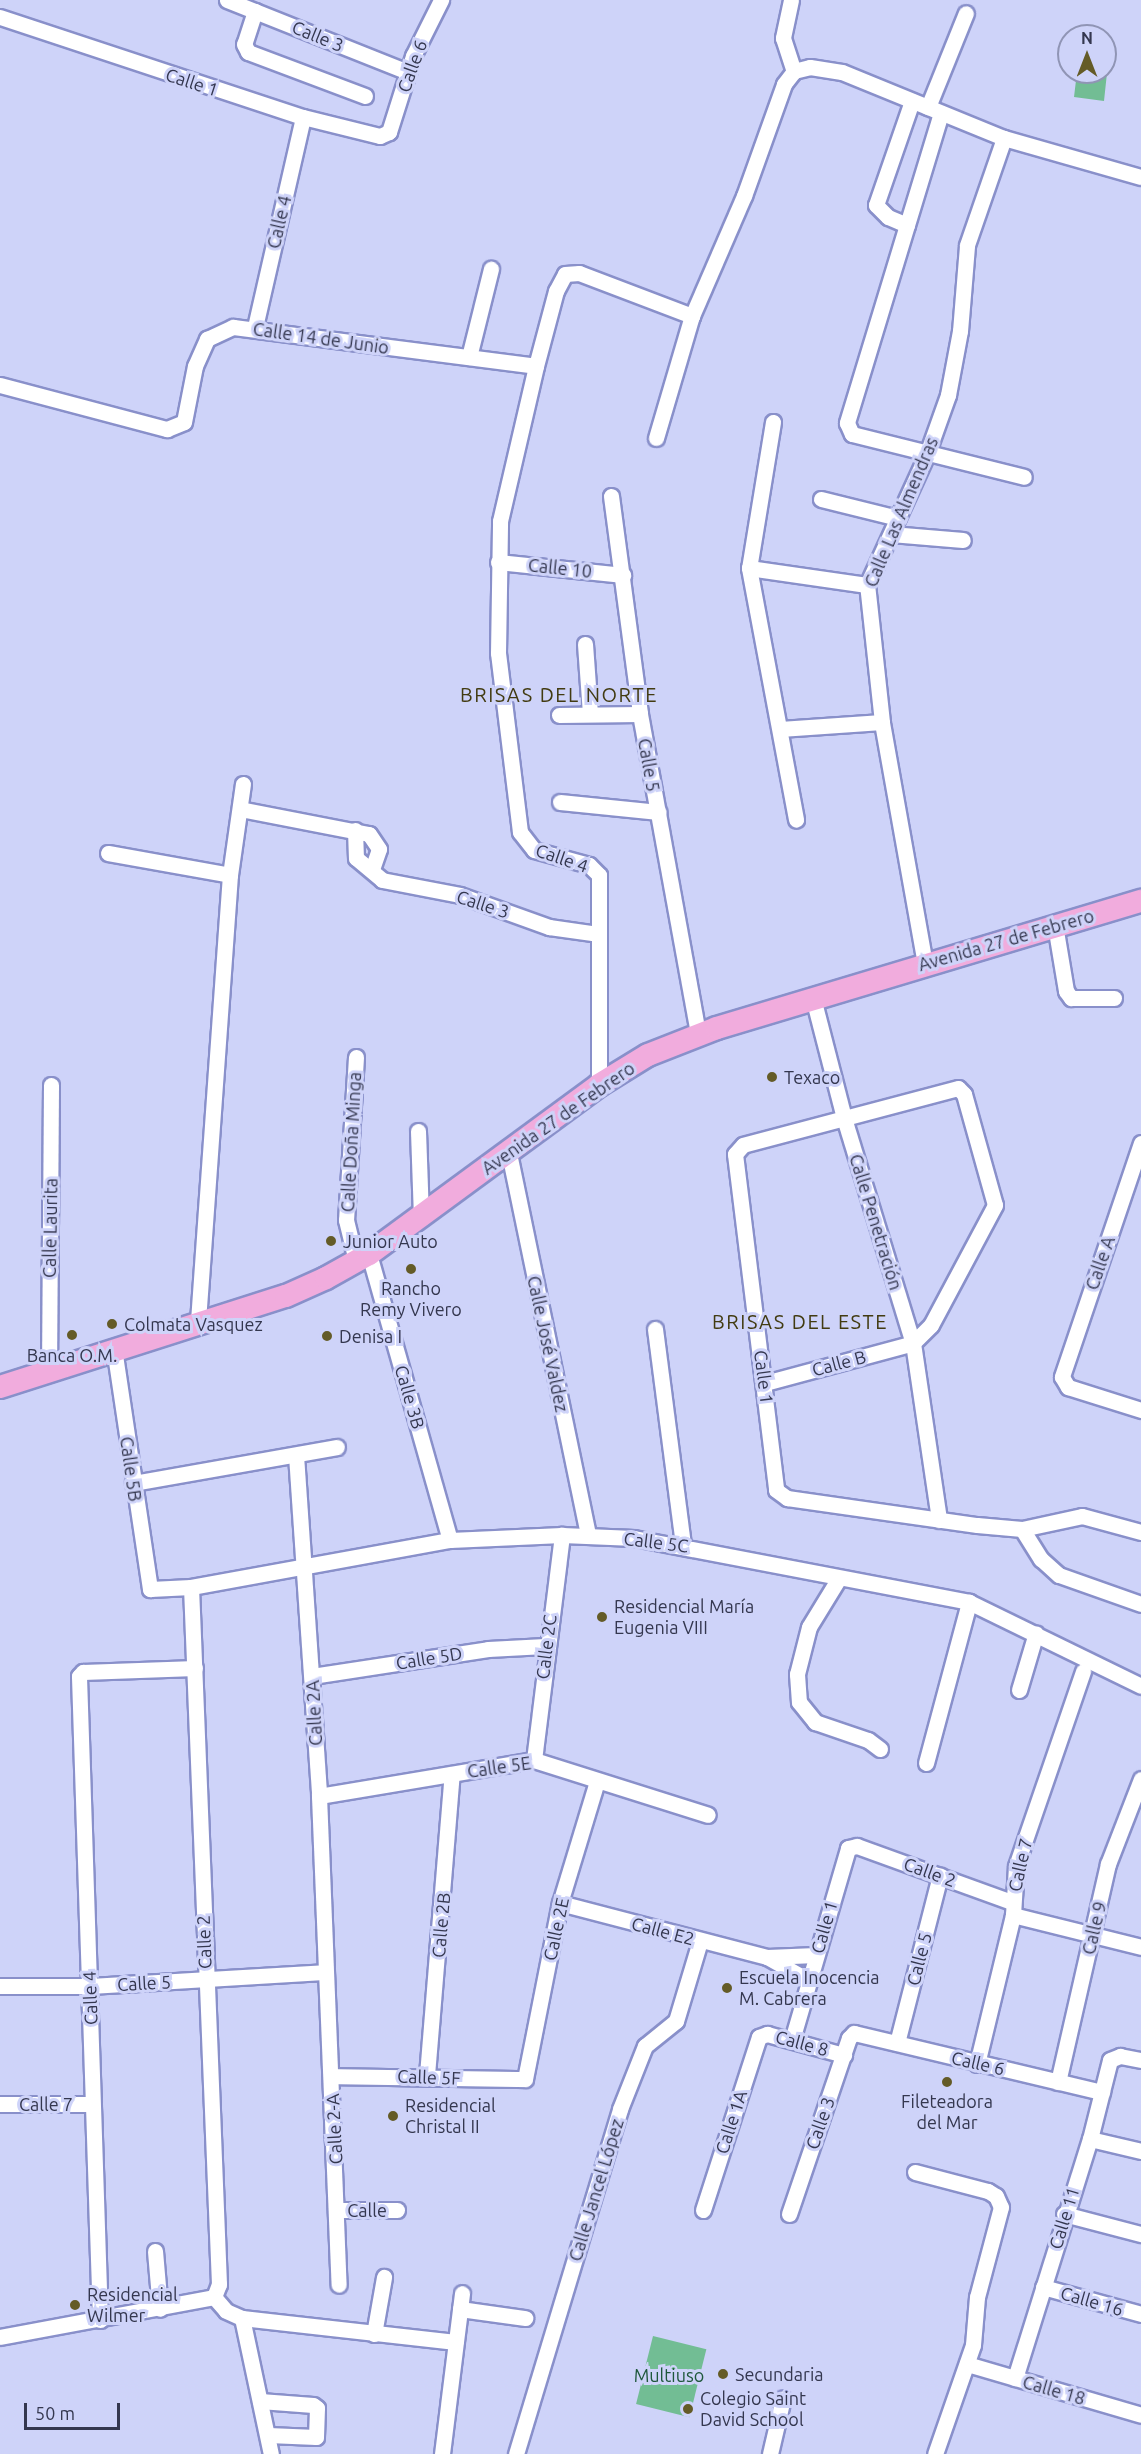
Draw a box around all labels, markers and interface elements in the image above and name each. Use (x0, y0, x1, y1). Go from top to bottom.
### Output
street label: Calle 3 (289, 16, 347, 56)
north arrow (1057, 24, 1117, 84)
text: N (1081, 29, 1093, 47)
street label: Calle 6 (393, 37, 431, 95)
street label: Calle 1 (163, 63, 221, 101)
street label: Calle 4 (262, 193, 296, 251)
street label: Calle 14 de Junio (252, 318, 390, 358)
street label: Calle Las Almendras (860, 434, 942, 590)
street label: Calle 10 (527, 554, 593, 582)
district label: BRISAS DEL NORTE (460, 682, 658, 706)
street label: Calle 5 (634, 737, 664, 793)
street label: Calle 4 (533, 839, 591, 877)
street label: Calle 3 (454, 885, 512, 923)
street label: Avenida 27 de Febrero (916, 905, 1096, 975)
street label: Avenida 27 de Febrero (477, 1057, 639, 1179)
place label: Texaco (784, 1066, 840, 1088)
marker: Texaco (765, 1070, 779, 1084)
street label: Calle Doña Minga (337, 1071, 365, 1213)
street label: Calle Penetración (845, 1151, 907, 1293)
street label: Calle Laurita (38, 1178, 62, 1278)
place label: Junior Auto (343, 1230, 438, 1252)
street label: Calle A (1081, 1233, 1119, 1293)
marker: Junior Auto (324, 1234, 338, 1248)
marker: Rancho Remy Vivero (404, 1262, 418, 1276)
street label: Calle José Valdez (523, 1274, 573, 1414)
place label: Rancho Remy Vivero (360, 1278, 462, 1320)
district label: BRISAS DEL ESTE (712, 1309, 888, 1333)
place label: Colmata Vasquez (124, 1313, 263, 1335)
marker: Colmata Vasquez (105, 1317, 119, 1331)
place label: Denisa I (339, 1325, 402, 1347)
marker: Banca O.M. (65, 1328, 79, 1342)
marker: Denisa I (320, 1329, 334, 1343)
place label: Banca O.M. (27, 1344, 117, 1366)
street label: Calle B (810, 1345, 868, 1381)
street label: Calle 1 (750, 1349, 778, 1405)
street label: Calle 3B (391, 1363, 429, 1431)
street label: Calle 5B (116, 1435, 146, 1503)
street label: Calle 5C (622, 1527, 690, 1557)
place label: Residencial María Eugenia VIII (614, 1596, 754, 1638)
marker: Residencial María Eugenia VIII (595, 1610, 609, 1624)
street label: Calle 2C (531, 1613, 561, 1681)
street label: Calle 5D (394, 1642, 464, 1674)
street label: Calle 2A (301, 1680, 327, 1746)
street label: Calle 5E (466, 1752, 532, 1782)
street label: Calle 7 (1003, 1836, 1037, 1894)
street label: Calle 2 (901, 1853, 959, 1891)
street label: Calle 2B (427, 1891, 455, 1959)
street label: Calle 2E (539, 1895, 573, 1963)
street label: Calle 1 (806, 1898, 842, 1956)
street label: Calle 9 (1077, 1899, 1111, 1957)
street label: Calle E2 (629, 1912, 697, 1950)
street label: Calle 2 (192, 1915, 216, 1969)
street label: Calle 5 (902, 1930, 936, 1988)
place label: Escuela Inocencia M. Cabrera (739, 1967, 880, 2010)
street label: Calle 4 (78, 1971, 102, 2025)
street label: Calle 5 (116, 1971, 172, 1995)
marker: Escuela Inocencia M. Cabrera (720, 1981, 734, 1995)
street label: Calle 8 (773, 2026, 831, 2060)
street label: Calle 6 (949, 2046, 1007, 2080)
street label: Calle 5F (397, 2065, 461, 2089)
marker: Fileteadora del Mar (940, 2075, 954, 2089)
street label: Calle 1A (711, 2087, 751, 2157)
place label: Fileteadora del Mar (901, 2091, 993, 2134)
street label: Calle 7 (19, 2093, 73, 2115)
street label: Calle 2-A (321, 2093, 347, 2165)
street label: Calle 3 (801, 2094, 839, 2152)
place label: Residencial Christal II (405, 2095, 496, 2138)
marker: Residencial Christal II (386, 2109, 400, 2123)
street label: Calle Jancel López (564, 2116, 628, 2264)
street label: Calle 11 (1044, 2184, 1084, 2252)
street label: Calle (347, 2199, 387, 2221)
street label: Calle 16 (1058, 2282, 1126, 2320)
place label: Residencial Wilmer (87, 2284, 178, 2326)
marker: Residencial Wilmer (68, 2298, 82, 2312)
place label: Secundaria (735, 2363, 824, 2385)
park label: Multiuso (634, 2364, 704, 2386)
marker: Secundaria (716, 2367, 730, 2381)
street label: Calle 18 (1020, 2371, 1088, 2409)
place label: Colegio Saint David School (700, 2388, 806, 2430)
scale bar (27, 2391, 123, 2429)
marker: Colegio Saint David School (681, 2402, 695, 2416)
text: 50 m (35, 2403, 75, 2423)

